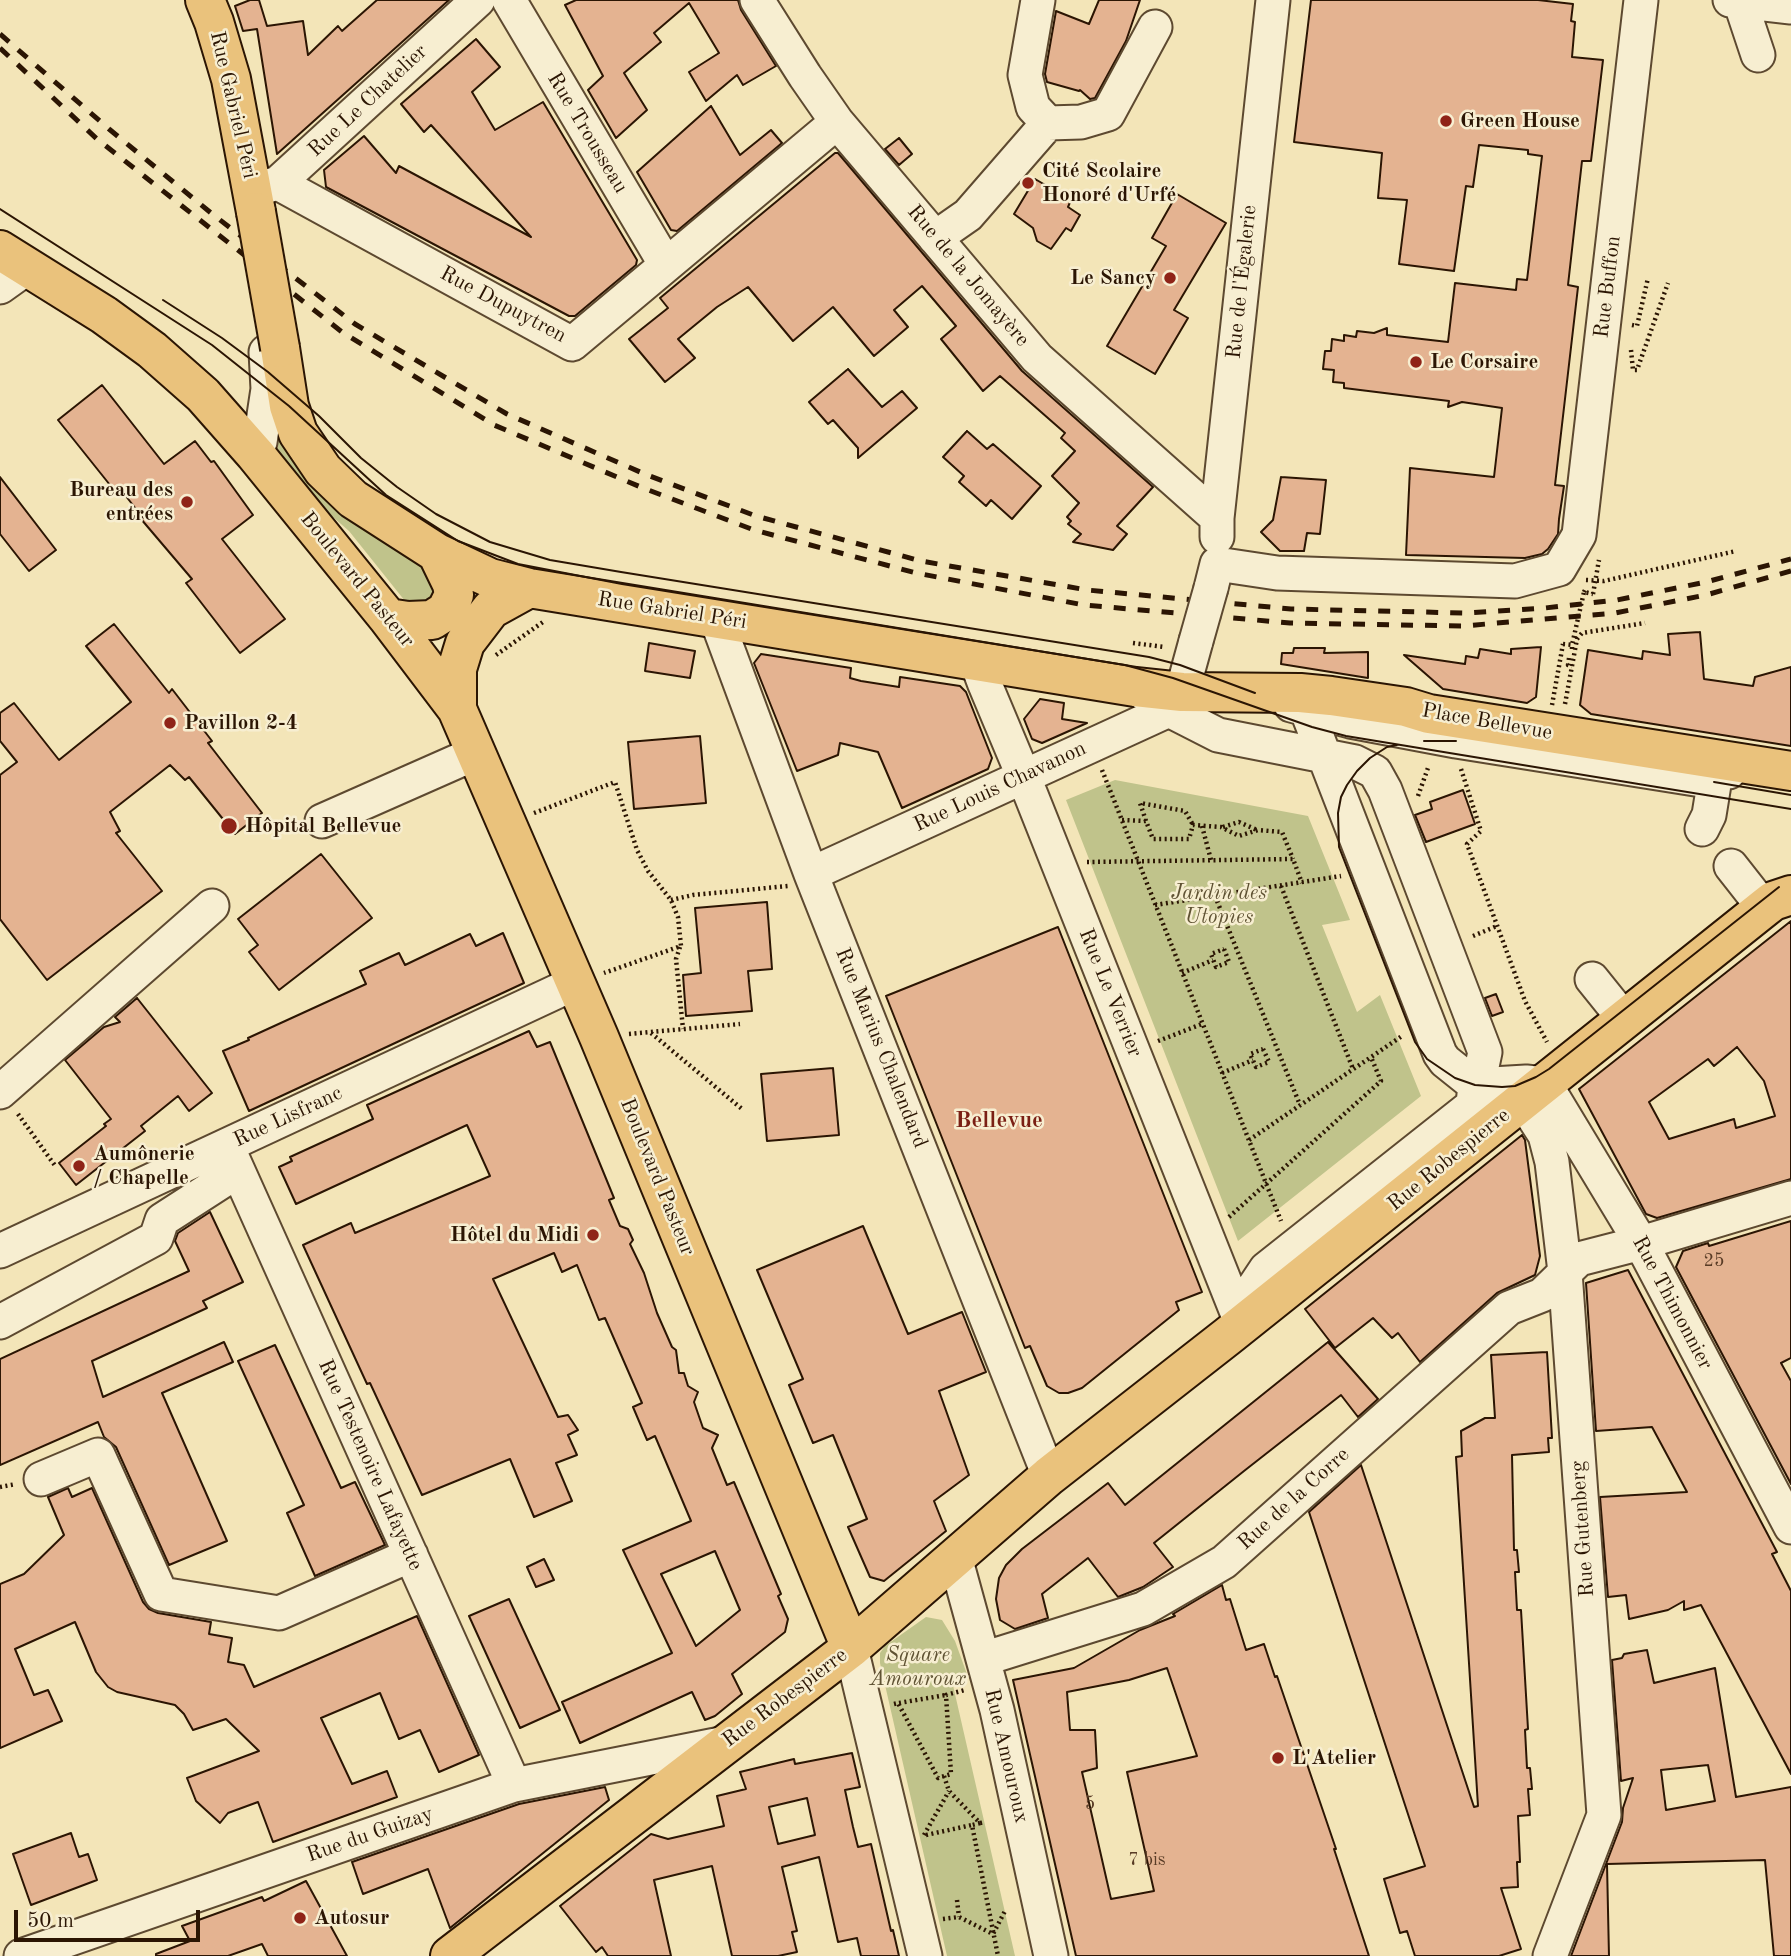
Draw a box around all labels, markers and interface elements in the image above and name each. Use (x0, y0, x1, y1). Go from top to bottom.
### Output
street label: Rue Gabriel Péri (204, 29, 262, 181)
street label: Rue Le Chatelier (303, 39, 433, 163)
street label: Rue Trousseau (541, 68, 633, 198)
place label: Green House (1460, 108, 1580, 134)
marker: Green House (1438, 113, 1454, 129)
place label: Cité Scolaire Honoré d'Urfé (1042, 158, 1176, 208)
marker: Cité Scolaire Honoré d'Urfé (1020, 175, 1036, 191)
street label: Rue de la Jomayère (901, 200, 1035, 352)
street label: Rue de l'Égalerie (1221, 204, 1263, 360)
street label: Rue Buffon (1589, 234, 1627, 340)
street label: Rue Dupuytren (435, 261, 571, 349)
place label: Le Sancy (1070, 265, 1156, 291)
marker: Le Sancy (1162, 270, 1178, 286)
place label: Le Corsaire (1430, 349, 1538, 375)
marker: Le Corsaire (1408, 354, 1424, 370)
place label: Bureau des entrées (69, 477, 173, 527)
marker: Bureau des entrées (179, 494, 195, 510)
street label: Boulevard Pasteur (295, 507, 419, 653)
street label: Rue Gabriel Péri (596, 587, 748, 635)
street label: Place Bellevue (1420, 698, 1554, 746)
place label: Pavillon 2-4 (184, 710, 298, 736)
marker: Pavillon 2-4 (162, 715, 178, 731)
street label: Rue Louis Chavanon (910, 736, 1090, 838)
place label: Hôpital Bellevue (245, 813, 401, 839)
marker: Hôpital Bellevue (219, 816, 239, 836)
park label: Jardin des Utopies (1171, 880, 1267, 930)
street label: Rue Le Verrier (1073, 925, 1147, 1061)
street label: Rue Marius Chalendard (829, 944, 933, 1152)
street label: Rue Lisfranc (230, 1081, 346, 1153)
street label: Boulevard Pasteur (614, 1095, 700, 1259)
street label: Rue Robespierre (1383, 1103, 1515, 1217)
district label: Bellevue (955, 1107, 1043, 1135)
place label: Aumônerie / Chapelle (93, 1141, 195, 1191)
marker: Aumônerie / Chapelle (71, 1158, 87, 1174)
place label: Hôtel du Midi (450, 1222, 579, 1248)
marker: Hôtel du Midi (585, 1227, 601, 1243)
street label: Rue Thimonnier (1626, 1232, 1718, 1374)
house number: 25 (1704, 1250, 1724, 1272)
street label: Rue Testenoire Lafayette (312, 1356, 428, 1574)
street label: Rue de la Corre (1233, 1442, 1355, 1556)
street label: Rue Gutenberg (1566, 1460, 1600, 1598)
park label: Square Amouroux (870, 1642, 966, 1692)
street label: Rue Robespierre (718, 1643, 852, 1753)
street label: Rue Amouroux (978, 1686, 1034, 1826)
place label: L'Atelier (1292, 1745, 1376, 1771)
marker: L'Atelier (1270, 1750, 1286, 1766)
house number: 5 (1085, 1793, 1095, 1815)
street label: Rue du Guizay (303, 1802, 437, 1868)
house number: 7 bis (1128, 1849, 1166, 1871)
scale bar (18, 1896, 203, 1940)
place label: Autosur (314, 1905, 389, 1931)
marker: Autosur (292, 1910, 308, 1926)
text: 50 m (27, 1911, 74, 1932)

